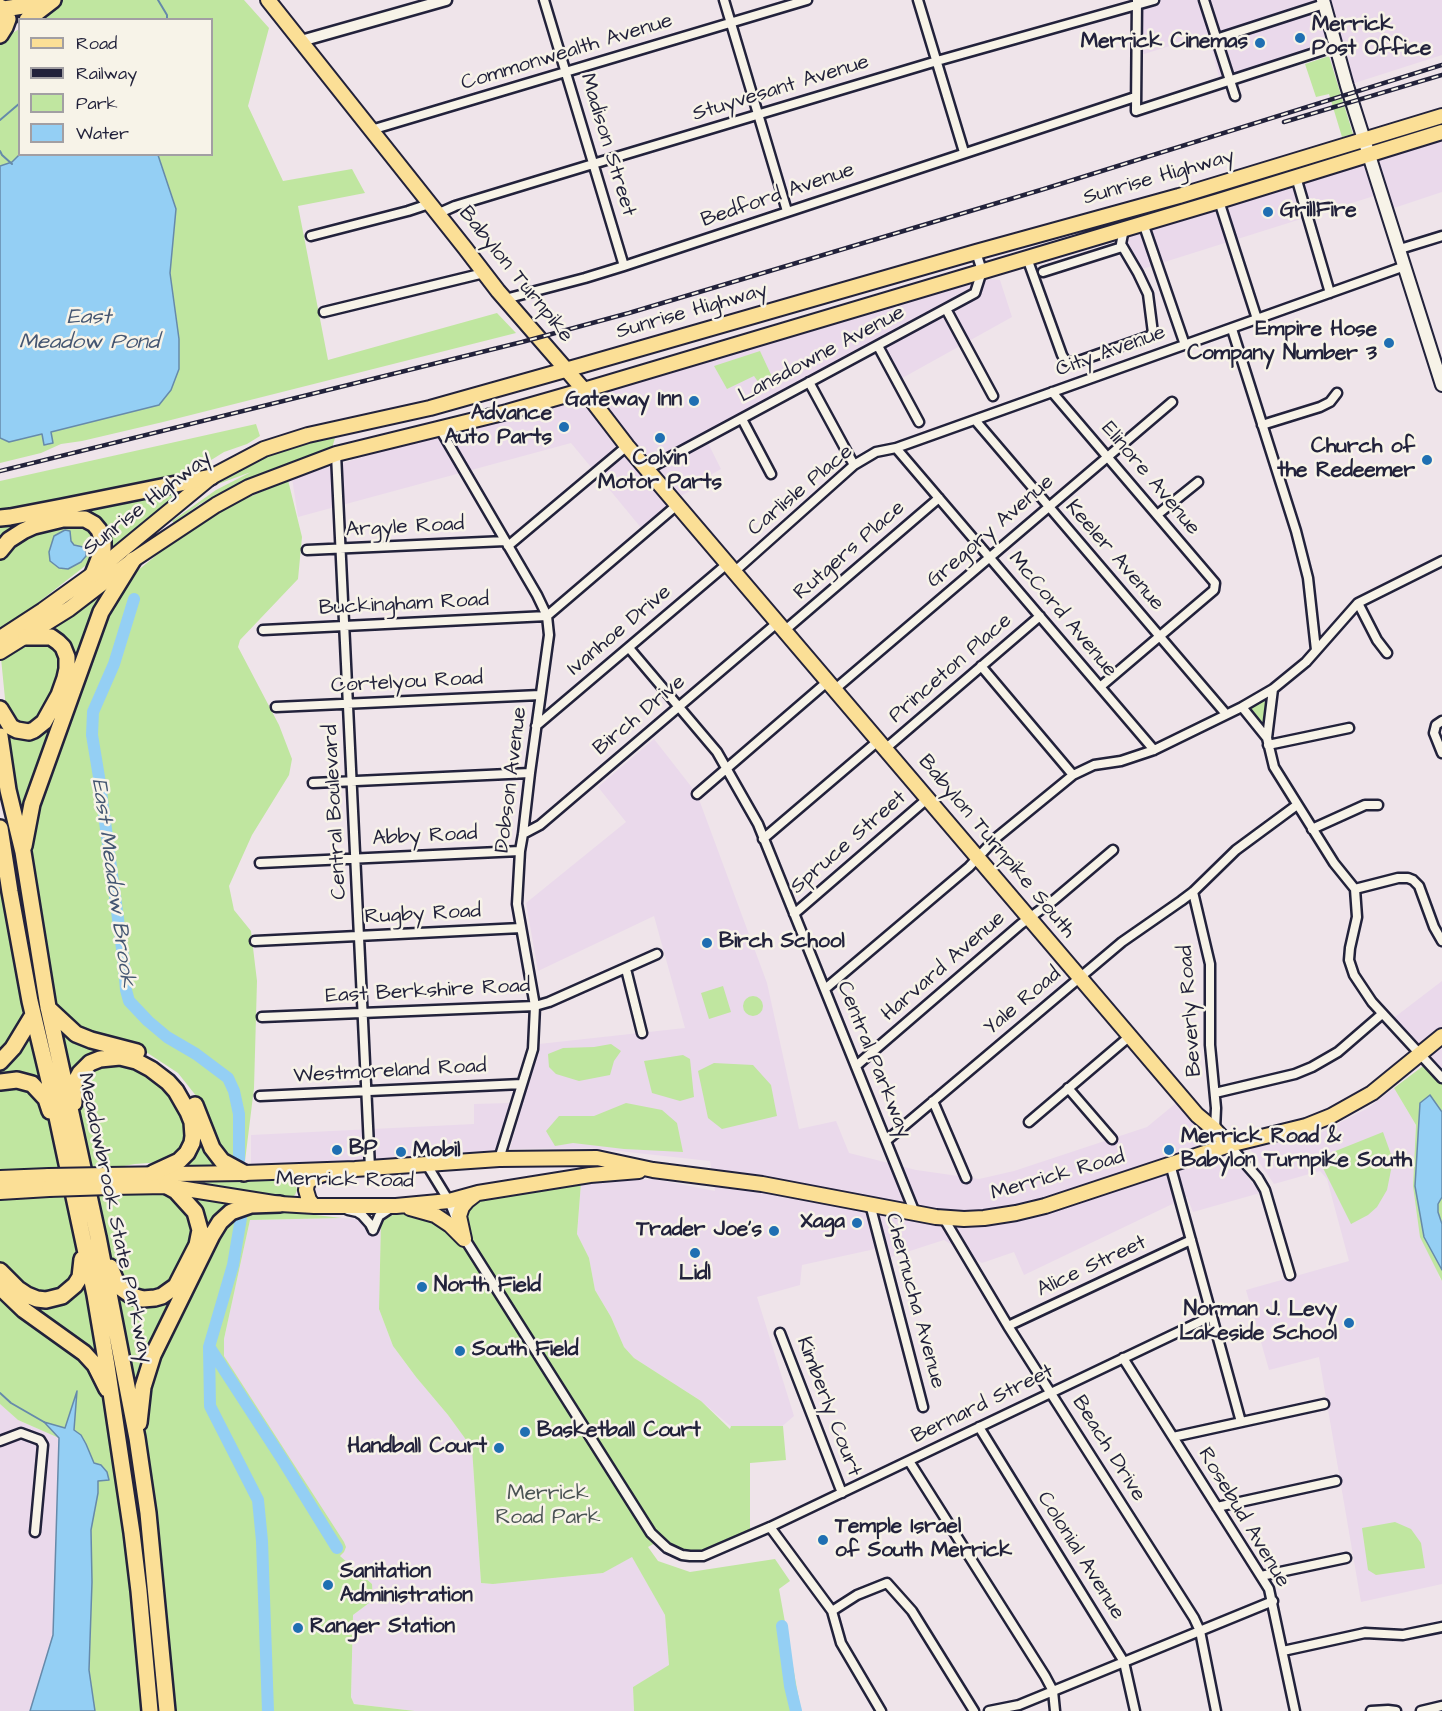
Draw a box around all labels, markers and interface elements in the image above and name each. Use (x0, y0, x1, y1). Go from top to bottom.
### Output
street label: Commonwealth Avenue (458, 9, 676, 97)
place label: Merrick Post Office (1312, 13, 1431, 63)
legend (18, 18, 213, 156)
place label: Merrick Cinemas (1081, 30, 1248, 56)
text: Road (76, 31, 117, 56)
marker: Merrick Post Office (1293, 31, 1307, 45)
marker: Merrick Cinemas (1253, 36, 1267, 50)
street label: Stuyvesant Avenue (690, 50, 872, 128)
text: Railway (76, 61, 137, 86)
street label: Madison Street (573, 71, 641, 219)
text: Park (76, 91, 118, 116)
text: Water (76, 121, 129, 146)
street label: Sunrise Highway (1081, 144, 1237, 212)
street label: Bedford Avenue (698, 158, 858, 234)
place label: GrillFire (1280, 199, 1357, 225)
street label: Babylon Turnpike (452, 202, 578, 348)
marker: GrillFire (1261, 205, 1275, 219)
street label: Sunrise Highway (614, 278, 770, 346)
street label: Lansdowne Avenue (735, 301, 909, 409)
water label: East Meadow Pond (19, 305, 159, 356)
place label: Empire Hose Company Number 3 (1187, 318, 1377, 368)
street label: City Avenue (1053, 321, 1169, 383)
marker: Empire Hose Company Number 3 (1382, 336, 1396, 350)
place label: Gateway Inn (565, 388, 682, 414)
marker: Gateway Inn (687, 394, 701, 408)
place label: Advance Auto Parts (444, 402, 552, 452)
street label: Elinore Avenue (1095, 417, 1205, 541)
marker: Advance Auto Parts (557, 420, 571, 434)
marker: Colvin Motor Parts (653, 431, 667, 445)
place label: Church of the Redeemer (1277, 435, 1415, 485)
street label: Carlisle Place (743, 440, 859, 542)
street label: Sunrise Highway (79, 446, 217, 562)
place label: Colvin Motor Parts (598, 447, 722, 497)
marker: Church of the Redeemer (1420, 453, 1434, 467)
street label: Gregory Avenue (922, 470, 1060, 594)
street label: Rutgers Place (789, 496, 911, 606)
street label: Keeler Avenue (1059, 496, 1169, 616)
street label: Argyle Road (345, 512, 465, 544)
street label: McCord Avenue (1002, 547, 1122, 683)
street label: Ivanhoe Drive (563, 580, 677, 682)
street label: Buckingham Road (318, 588, 490, 622)
street label: Princeton Place (884, 609, 1018, 729)
street label: Cortelyou Road (330, 666, 484, 700)
street label: Birch Drive (589, 670, 691, 762)
street label: Dobson Avenue (491, 706, 533, 854)
street label: Central Boulevard (319, 724, 353, 900)
street label: Babylon Turnpike South (912, 750, 1080, 944)
water label: East Meadow Brook (84, 777, 140, 989)
street label: Spruce Street (786, 786, 912, 900)
street label: Abby Road (372, 822, 478, 852)
street label: Rugby Road (364, 899, 482, 931)
street label: Harvard Avenue (877, 906, 1011, 1028)
place label: Birch School (719, 930, 845, 956)
marker: Birch School (700, 936, 714, 950)
street label: Beverly Road (1174, 944, 1208, 1078)
street label: Yale Road (979, 962, 1067, 1042)
street label: East Berkshire Road (325, 974, 531, 1010)
street label: Central Parkway (830, 978, 916, 1142)
street label: Westmoreland Road (293, 1054, 487, 1090)
street label: Meadowbrook State Parkway (71, 1071, 157, 1365)
place label: Merrick Road & Babylon Turnpike South (1181, 1125, 1412, 1175)
place label: BP (349, 1137, 377, 1163)
place label: Mobil (413, 1139, 460, 1165)
marker: BP (330, 1143, 344, 1157)
marker: Merrick Road & Babylon Turnpike South (1162, 1143, 1176, 1157)
marker: Mobil (394, 1145, 408, 1159)
street label: Merrick Road (988, 1145, 1128, 1207)
street label: Merrick Road (276, 1167, 414, 1195)
place label: Xaga (800, 1210, 845, 1236)
street label: Chernucha Avenue (878, 1211, 950, 1391)
marker: Xaga (850, 1216, 864, 1230)
place label: Trader Joe's (636, 1218, 762, 1244)
marker: Trader Joe's (767, 1224, 781, 1238)
street label: Alice Street (1033, 1231, 1151, 1303)
marker: Lidl (688, 1246, 702, 1260)
place label: Lidl (679, 1262, 711, 1288)
place label: North Field (434, 1274, 541, 1300)
marker: North Field (415, 1280, 429, 1294)
place label: Norman J. Levy Lakeside School (1179, 1298, 1337, 1348)
marker: Norman J. Levy Lakeside School (1342, 1316, 1356, 1330)
street label: Kimberly Court (790, 1334, 866, 1480)
place label: South Field (472, 1338, 578, 1364)
marker: South Field (453, 1344, 467, 1358)
street label: Bernard Street (908, 1360, 1058, 1450)
street label: Beach Drive (1066, 1392, 1150, 1506)
place label: Basketball Court (537, 1419, 701, 1445)
marker: Basketball Court (518, 1425, 532, 1439)
place label: Handball Court (347, 1435, 487, 1461)
marker: Handball Court (492, 1441, 506, 1455)
street label: Rosebud Avenue (1191, 1444, 1295, 1592)
park label: Merrick Road Park (495, 1482, 601, 1532)
street label: Colonial Avenue (1031, 1487, 1129, 1625)
place label: Temple Israel of South Merrick (835, 1515, 1012, 1565)
marker: Temple Israel of South Merrick (816, 1533, 830, 1547)
place label: Sanitation Administration (340, 1560, 473, 1610)
marker: Sanitation Administration (321, 1578, 335, 1592)
place label: Ranger Station (310, 1615, 455, 1641)
marker: Ranger Station (291, 1621, 305, 1635)

